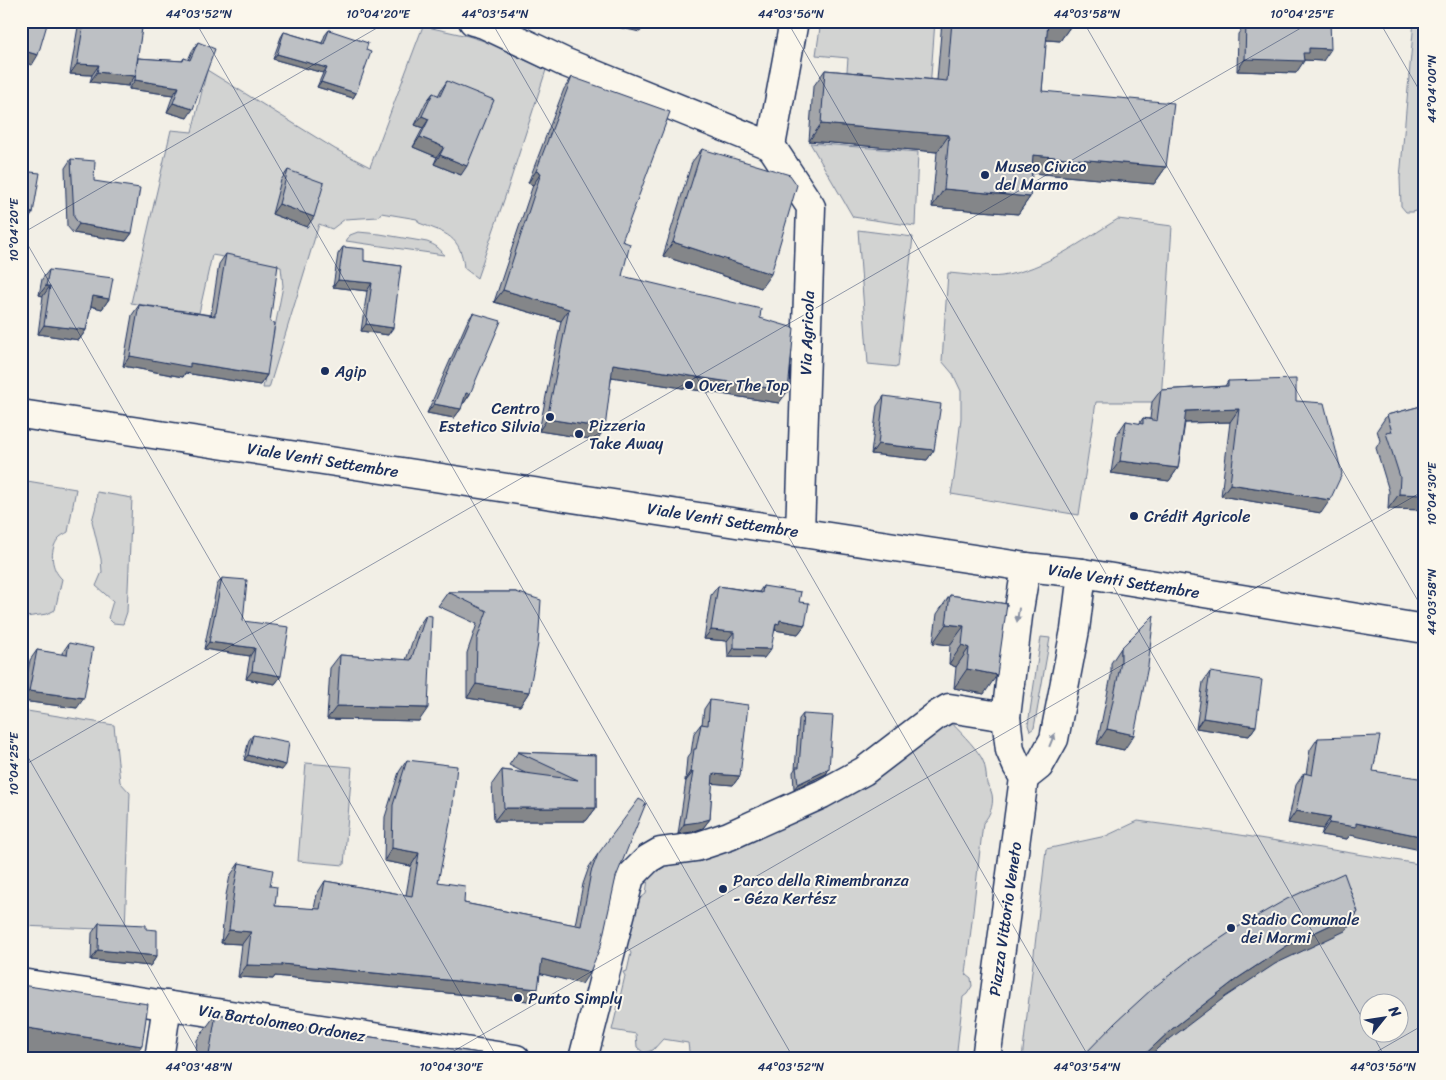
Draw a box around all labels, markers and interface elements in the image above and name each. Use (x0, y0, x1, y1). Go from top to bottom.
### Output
text: 44°03'52"N (166, 3, 233, 25)
text: 10°04'20"E (346, 3, 411, 25)
text: 44°03'54"N (462, 3, 529, 25)
text: 44°03'56"N (758, 3, 825, 25)
text: 44°03'58"N (1054, 3, 1121, 25)
text: 10°04'25"E (1270, 3, 1335, 25)
text: 44°04'00"N (1421, 54, 1443, 123)
place label: Museo Civico del Marmo (995, 152, 1087, 199)
marker: Museo Civico del Marmo (979, 169, 991, 181)
text: 10°04'20"E (3, 197, 25, 262)
street label: Via Agricola (791, 289, 823, 376)
place label: Agip (334, 357, 367, 386)
marker: Agip (319, 365, 331, 377)
place label: Over The Top (699, 371, 789, 400)
marker: Over The Top (683, 379, 695, 391)
place label: Centro Estetico Silvia (439, 394, 540, 441)
marker: Centro Estetico Silvia (544, 411, 556, 423)
place label: Pizzeria Take Away (589, 411, 664, 458)
marker: Pizzeria Take Away (573, 428, 585, 440)
street label: Viale Venti Settembre (245, 434, 401, 486)
text: 10°04'30"E (1421, 461, 1443, 526)
street label: Viale Venti Settembre (645, 494, 801, 546)
place label: Crédit Agricole (1144, 502, 1250, 531)
marker: Crédit Agricole (1128, 510, 1140, 522)
street label: Viale Venti Settembre (1046, 555, 1202, 607)
text: 44°03'58"N (1421, 568, 1443, 635)
one-way arrow (1014, 607, 1022, 623)
text: 10°04'25"E (3, 731, 25, 796)
one-way arrow (1049, 733, 1057, 747)
street label: Piazza Vittorio Veneto (980, 840, 1030, 998)
place label: Parco della Rimembranza - Géza Kertész (733, 866, 910, 913)
marker: Parco della Rimembranza - Géza Kertész (717, 883, 729, 895)
place label: Stadio Comunale dei Marmi (1241, 905, 1359, 952)
marker: Stadio Comunale dei Marmi (1225, 922, 1237, 934)
place label: Punto Simply (528, 984, 623, 1013)
marker: Punto Simply (512, 992, 524, 1004)
north arrow (1358, 992, 1408, 1042)
street label: Via Bartolomeo Ordonez (197, 996, 368, 1051)
text: N (1381, 1000, 1408, 1022)
text: 44°03'48"N (166, 1056, 233, 1078)
text: 10°04'30"E (419, 1056, 484, 1078)
text: 44°03'52"N (758, 1056, 825, 1078)
text: 44°03'54"N (1054, 1056, 1121, 1078)
text: 44°03'56"N (1350, 1056, 1417, 1078)

